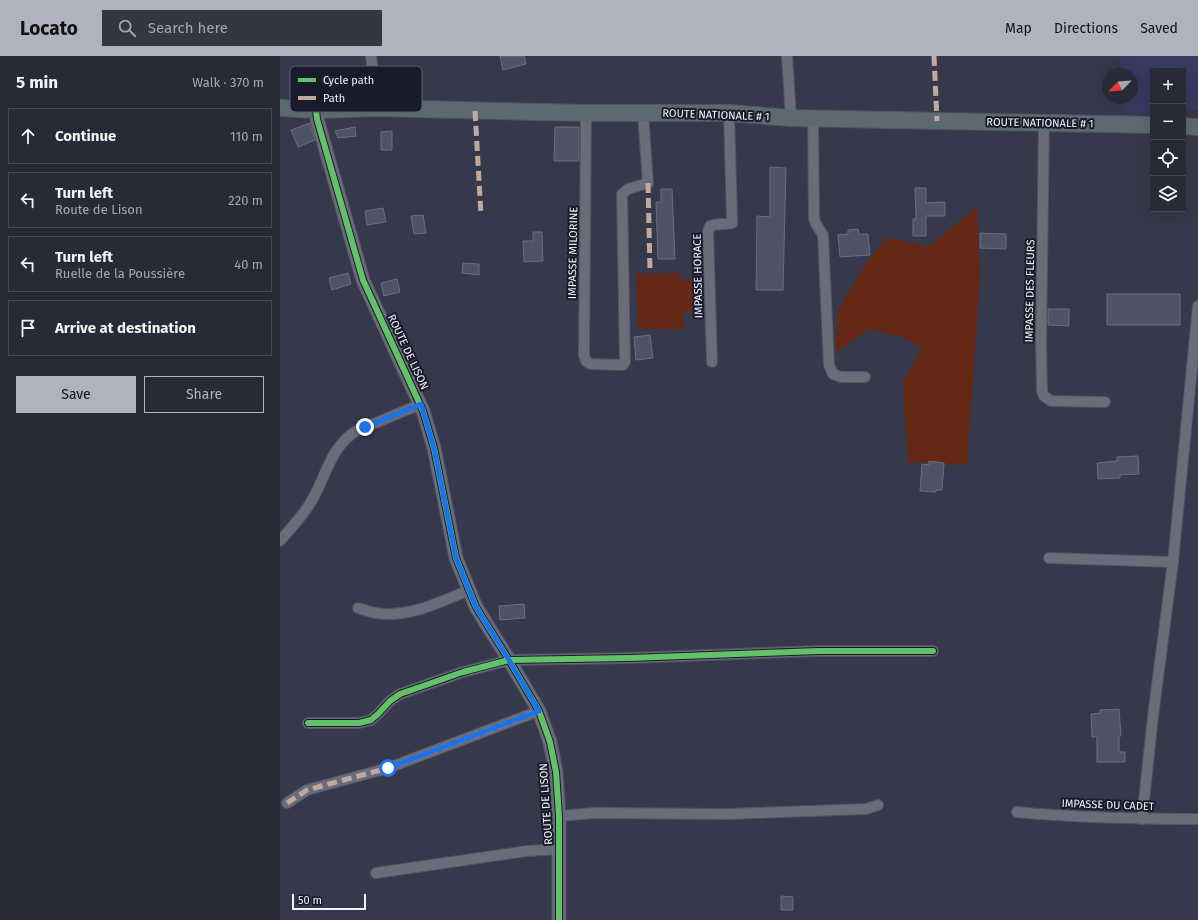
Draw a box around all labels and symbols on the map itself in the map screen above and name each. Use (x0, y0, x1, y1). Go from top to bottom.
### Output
legend (290, 66, 422, 112)
north arrow (1102, 68, 1138, 104)
text: Cycle path (323, 74, 374, 87)
text: Path (323, 92, 345, 105)
street label: ROUTE NATIONALE # 1 (662, 107, 770, 123)
street label: ROUTE NATIONALE # 1 (986, 116, 1094, 130)
street label: IMPASSE MILORINE (566, 207, 580, 299)
street label: IMPASSE HORACE (691, 234, 705, 318)
street label: IMPASSE DES FLEURS (1023, 239, 1037, 343)
street label: ROUTE DE LISON (385, 312, 431, 392)
route end (356, 418, 374, 436)
route start (379, 759, 397, 777)
street label: ROUTE DE LISON (537, 763, 555, 845)
street label: IMPASSE DU CADET (1061, 797, 1155, 813)
scale bar (292, 892, 366, 911)

